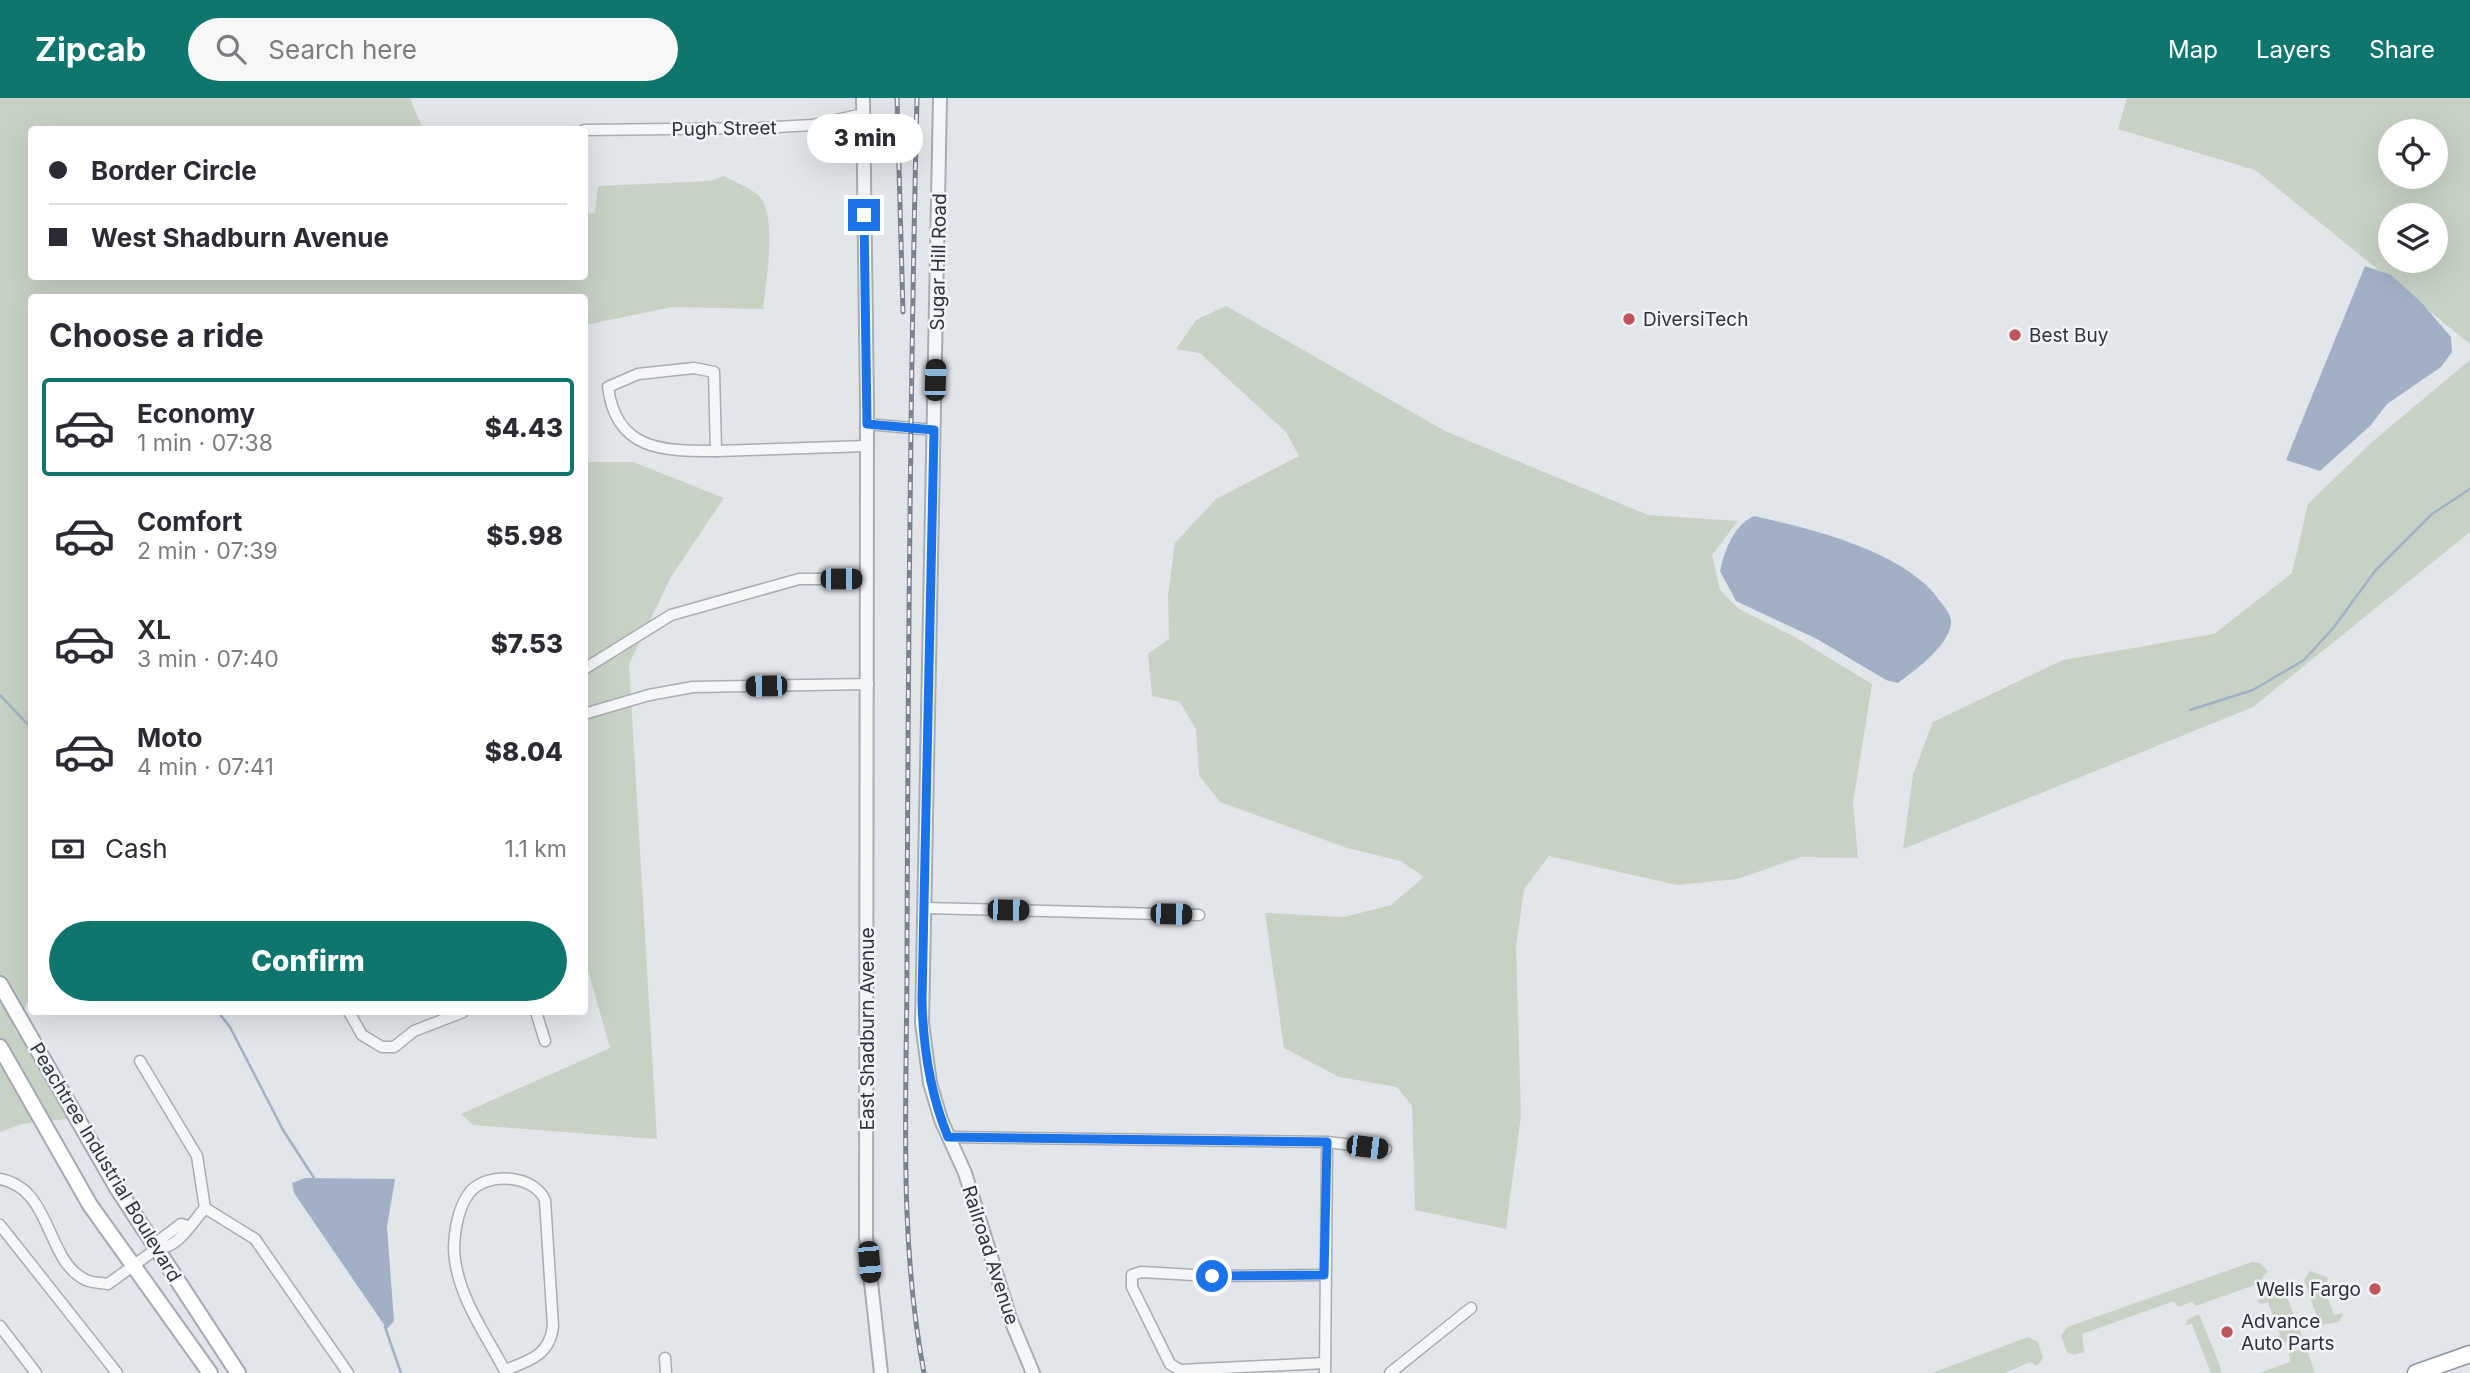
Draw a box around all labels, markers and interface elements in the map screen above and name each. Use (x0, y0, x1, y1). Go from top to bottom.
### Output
search box (188, 18, 678, 81)
text: Zipcab (35, 29, 146, 69)
icon: search (212, 30, 250, 68)
text: Search here (268, 34, 417, 65)
text: Map (2168, 35, 2218, 64)
text: Layers (2256, 35, 2331, 64)
text: Share (2369, 35, 2435, 64)
callout: 3 min (806, 114, 922, 162)
street label: Pugh Street (671, 116, 777, 141)
map controls (2378, 119, 2448, 273)
button: locate (2378, 119, 2448, 189)
text: 3 min (834, 124, 896, 152)
text: Border Circle (91, 155, 257, 186)
street label: Sugar Hill Road (926, 193, 951, 331)
route end (848, 199, 880, 231)
button: layers (2378, 203, 2448, 273)
text: West Shadburn Avenue (91, 222, 389, 253)
place label: DiversiTech (1643, 308, 1748, 331)
marker: DiversiTech (1621, 311, 1637, 327)
text: Choose a ride (49, 316, 264, 355)
place label: Best Buy (2029, 324, 2109, 347)
marker: Best Buy (2007, 327, 2023, 343)
car (924, 359, 947, 401)
icon: car (53, 396, 116, 459)
text: Economy (137, 398, 255, 429)
text: $4.43 (485, 412, 563, 443)
text: 1 min · 07:38 (137, 429, 273, 457)
icon: car (53, 504, 116, 567)
text: Comfort (137, 506, 242, 537)
text: $5.98 (486, 520, 563, 551)
text: 2 min · 07:39 (137, 537, 278, 565)
car (821, 569, 863, 590)
icon: car (53, 612, 116, 675)
text: XL (137, 614, 171, 645)
text: $7.53 (491, 628, 563, 659)
text: 3 min · 07:40 (137, 645, 279, 673)
car (745, 675, 788, 697)
icon: car (53, 720, 116, 783)
text: Moto (137, 722, 202, 753)
text: $8.04 (485, 736, 563, 767)
text: 4 min · 07:41 (137, 753, 274, 781)
icon: cash (49, 830, 87, 868)
text: Cash (105, 833, 168, 864)
text: 1.1 km (504, 835, 567, 863)
car (987, 899, 1030, 921)
car (1150, 903, 1193, 925)
button: Confirm (49, 921, 567, 1001)
street label: East Shadburn Avenue (856, 927, 879, 1131)
street label: Peachtree Industrial Boulevard (25, 1039, 186, 1286)
car (1345, 1134, 1390, 1160)
street label: Railroad Avenue (957, 1183, 1024, 1328)
car (857, 1240, 882, 1284)
route start (1196, 1260, 1228, 1292)
place label: Wells Fargo (2256, 1278, 2361, 1301)
marker: Wells Fargo (2367, 1281, 2383, 1297)
place label: Advance Auto Parts (2241, 1310, 2334, 1355)
marker: Advance Auto Parts (2219, 1324, 2235, 1340)

